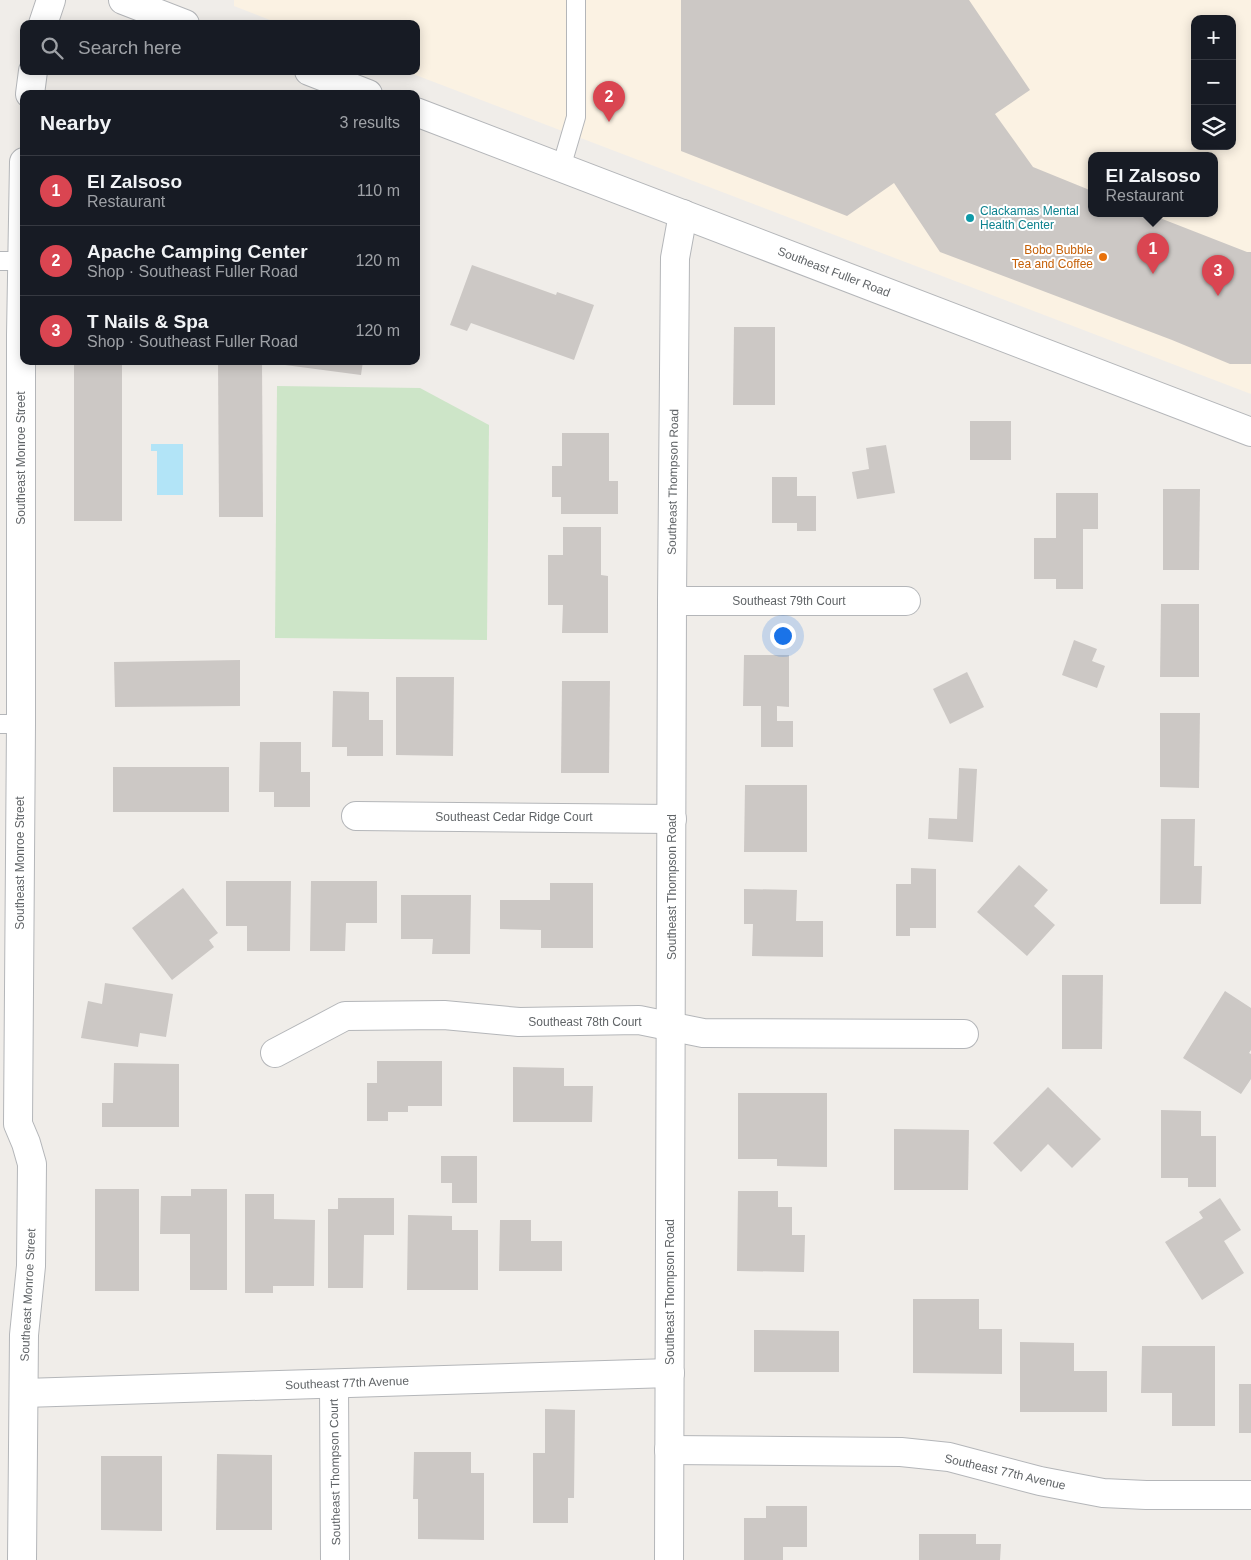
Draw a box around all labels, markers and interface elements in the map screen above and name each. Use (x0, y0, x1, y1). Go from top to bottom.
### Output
map controls (1191, 15, 1236, 150)
button: + (1191, 15, 1236, 60)
search box (20, 20, 420, 75)
icon: search (38, 34, 66, 62)
text: Search here (78, 37, 182, 58)
button: − (1191, 60, 1236, 105)
pin: 2 (593, 81, 625, 122)
button: layers (1191, 105, 1236, 150)
text: Nearby (40, 111, 111, 134)
text: 3 results (340, 114, 400, 131)
popup (1088, 152, 1218, 217)
text: El Zalsoso (1105, 165, 1201, 186)
text: El Zalsoso (87, 171, 182, 192)
text: 1 (52, 182, 60, 199)
text: 110 m (357, 182, 400, 199)
text: Restaurant (1105, 187, 1184, 204)
text: Restaurant (87, 193, 165, 210)
place label: Clackamas Mental Health Center (980, 204, 1079, 232)
marker: Clackamas Mental Health Center (964, 212, 976, 224)
pin: 1 (1137, 233, 1169, 274)
text: Apache Camping Center (87, 241, 308, 262)
place label: Bobo Bubble Tea and Coffee (1012, 243, 1093, 271)
street label: Southeast Fuller Road (776, 244, 892, 300)
marker: Bobo Bubble Tea and Coffee (1097, 251, 1109, 263)
text: 2 (52, 252, 60, 269)
text: 120 m (356, 252, 400, 269)
pin: 3 (1202, 255, 1234, 296)
text: Shop · Southeast Fuller Road (87, 263, 298, 280)
text: T Nails & Spa (87, 311, 208, 332)
text: 3 (52, 322, 60, 339)
text: 120 m (356, 322, 400, 339)
text: Shop · Southeast Fuller Road (87, 333, 298, 350)
street label: Southeast Monroe Street (14, 391, 28, 525)
street label: Southeast Thompson Road (665, 409, 681, 555)
street label: Southeast 79th Court (732, 594, 846, 608)
your location (770, 623, 796, 649)
street label: Southeast Monroe Street (13, 796, 27, 930)
street label: Southeast Cedar Ridge Court (435, 810, 593, 824)
street label: Southeast Thompson Road (665, 814, 679, 960)
street label: Southeast 78th Court (528, 1015, 642, 1029)
street label: Southeast Thompson Road (663, 1219, 677, 1365)
street label: Southeast Monroe Street (18, 1227, 39, 1362)
street label: Southeast 77th Avenue (285, 1374, 409, 1392)
street label: Southeast Thompson Court (327, 1398, 343, 1545)
street label: Southeast 77th Avenue (943, 1451, 1067, 1493)

